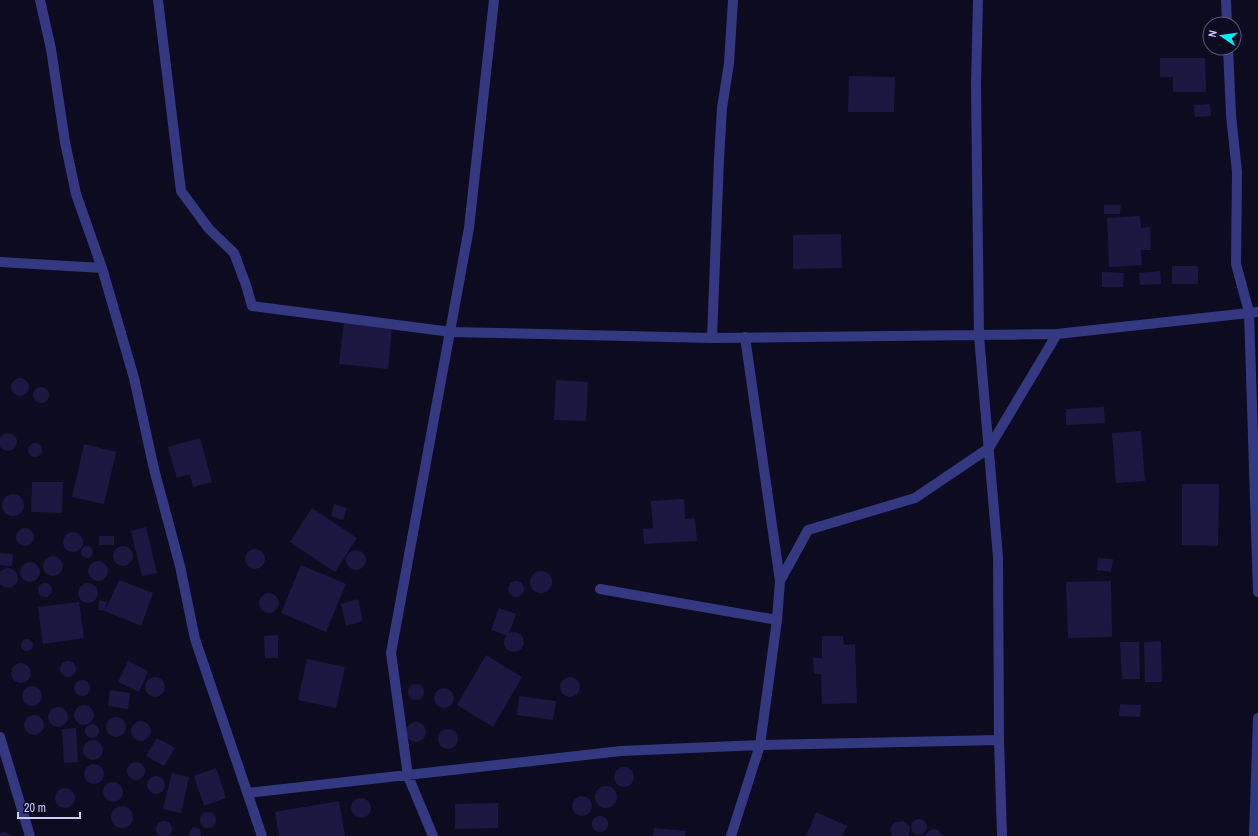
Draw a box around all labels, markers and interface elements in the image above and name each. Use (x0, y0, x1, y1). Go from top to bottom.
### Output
north arrow (1202, 16, 1242, 56)
text: N (1205, 29, 1220, 38)
scale bar (18, 794, 80, 820)
text: 20 m (24, 800, 46, 816)

